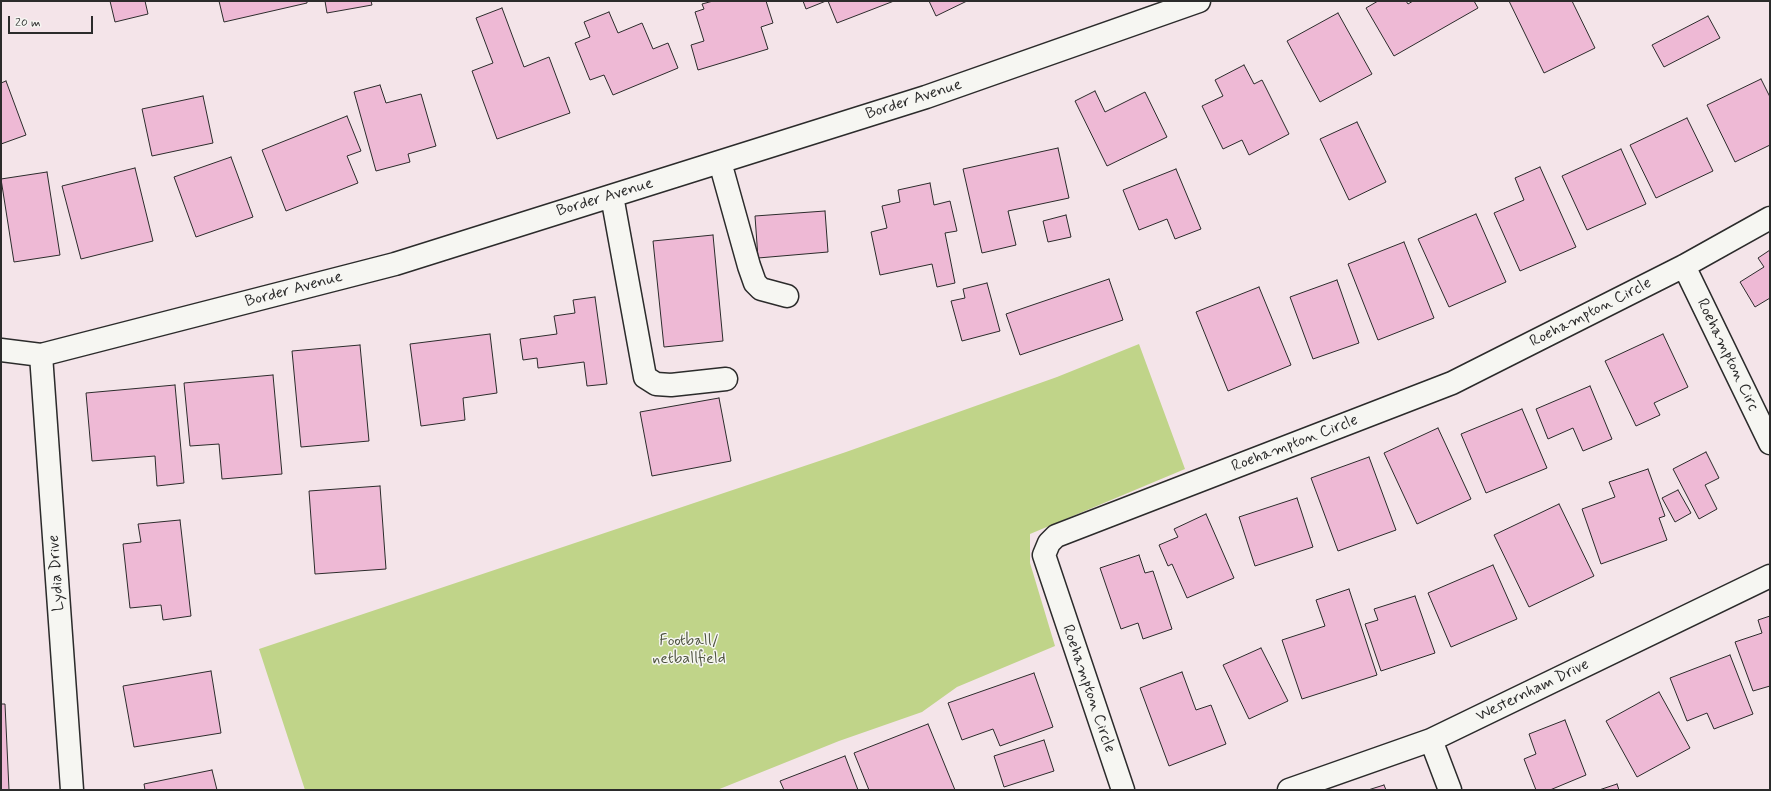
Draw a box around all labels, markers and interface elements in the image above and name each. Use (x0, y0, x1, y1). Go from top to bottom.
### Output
scale bar (10, 8, 95, 34)
text: 20 m (15, 15, 41, 31)
street label: Border Avenue (863, 75, 965, 125)
street label: Border Avenue (554, 174, 656, 222)
street label: Border Avenue (243, 268, 345, 312)
street label: Roehampton Circle (1527, 274, 1655, 352)
street label: Roehampton Circ (1692, 296, 1762, 414)
street label: Roehampton Circle (1229, 411, 1361, 477)
street label: Lydia Drive (45, 534, 69, 612)
street label: Roehampton Circle (1057, 623, 1119, 755)
park label: Football/ netballfield (652, 632, 726, 670)
street label: Westernham Drive (1473, 655, 1593, 727)

